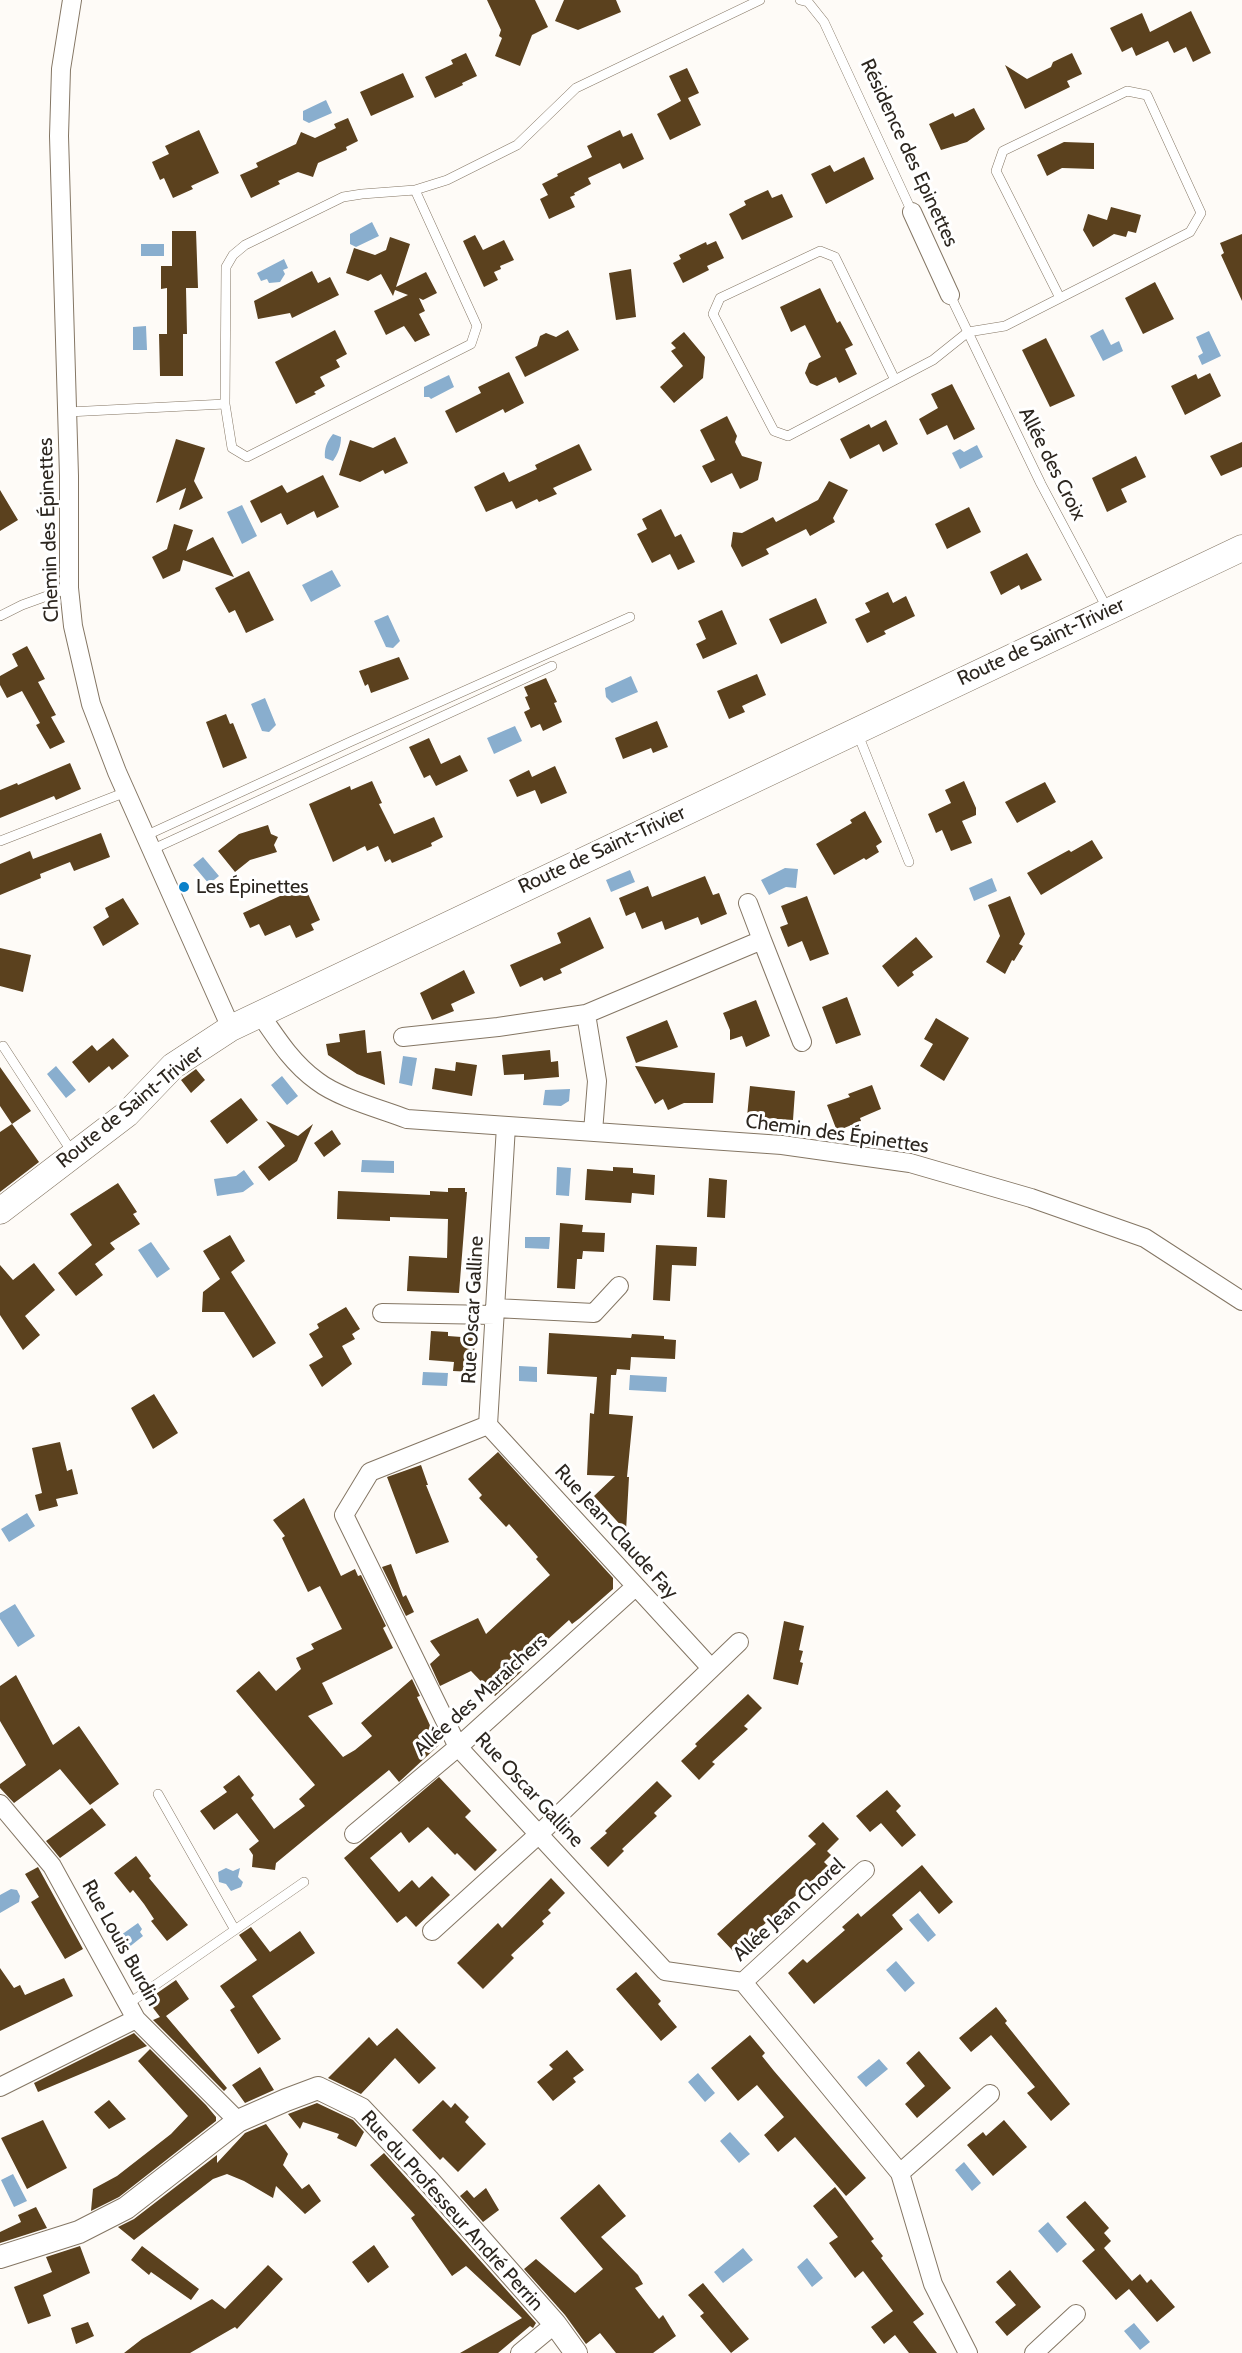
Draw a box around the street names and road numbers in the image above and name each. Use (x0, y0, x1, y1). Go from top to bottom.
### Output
street label: Résidence des Epinettes (855, 55, 963, 251)
street label: Allée des Croix (1013, 403, 1091, 525)
street label: Chemin des Épinettes (34, 437, 64, 623)
street label: Route de Saint-Trivier (954, 593, 1128, 691)
street label: Route de Saint-Trivier (515, 801, 689, 899)
street label: Route de Saint-Trivier (52, 1041, 208, 1173)
street label: Chemin des Épinettes (744, 1109, 930, 1159)
street label: Rue Oscar Galline (457, 1235, 489, 1385)
street label: Rue Jean-Claude Fay (549, 1460, 683, 1604)
street label: Allée des Maraîchers (409, 1629, 553, 1761)
street label: Rue Oscar Galline (470, 1728, 588, 1852)
street label: Allée Jean Chorel (728, 1854, 850, 1966)
street label: Rue Louis Burdin (77, 1876, 165, 2010)
street label: Rue du Professeur André Perrin (356, 2106, 548, 2316)

